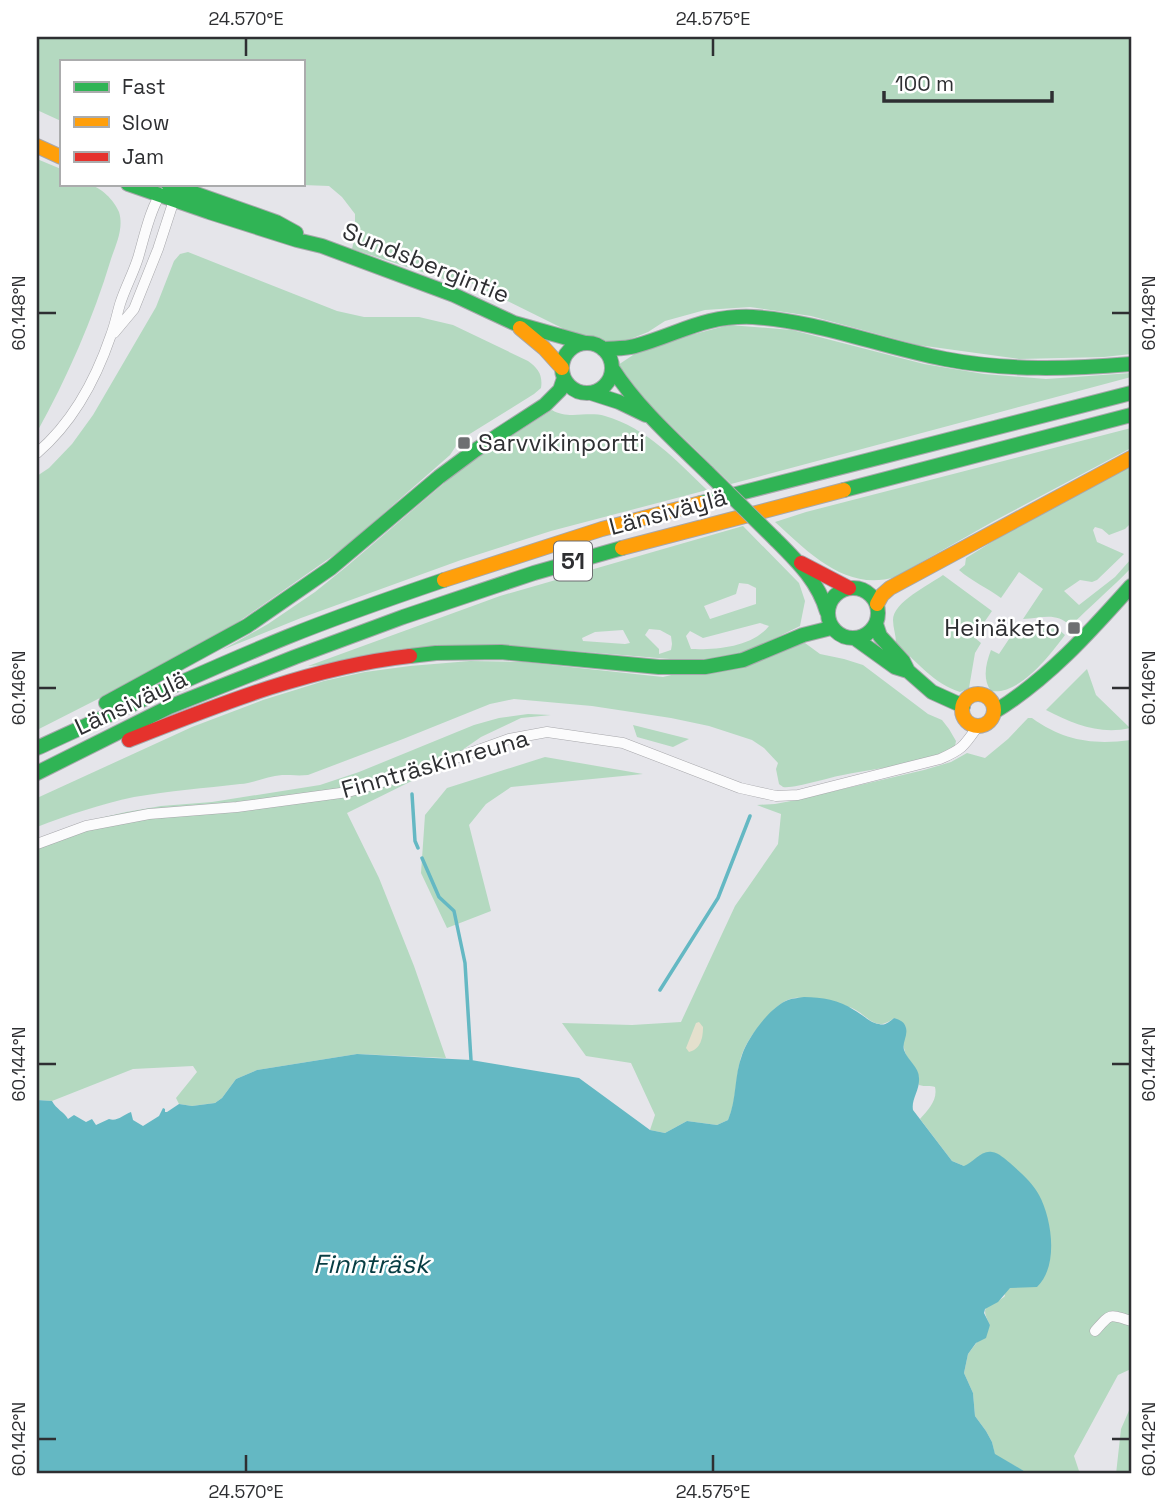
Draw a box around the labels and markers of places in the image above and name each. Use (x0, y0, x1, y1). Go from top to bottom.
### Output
place label: Sarvvikinportti (478, 427, 645, 458)
marker: Sarvvikinportti (456, 435, 472, 451)
place label: Heinäketo (944, 612, 1060, 643)
marker: Heinäketo (1066, 620, 1082, 636)

